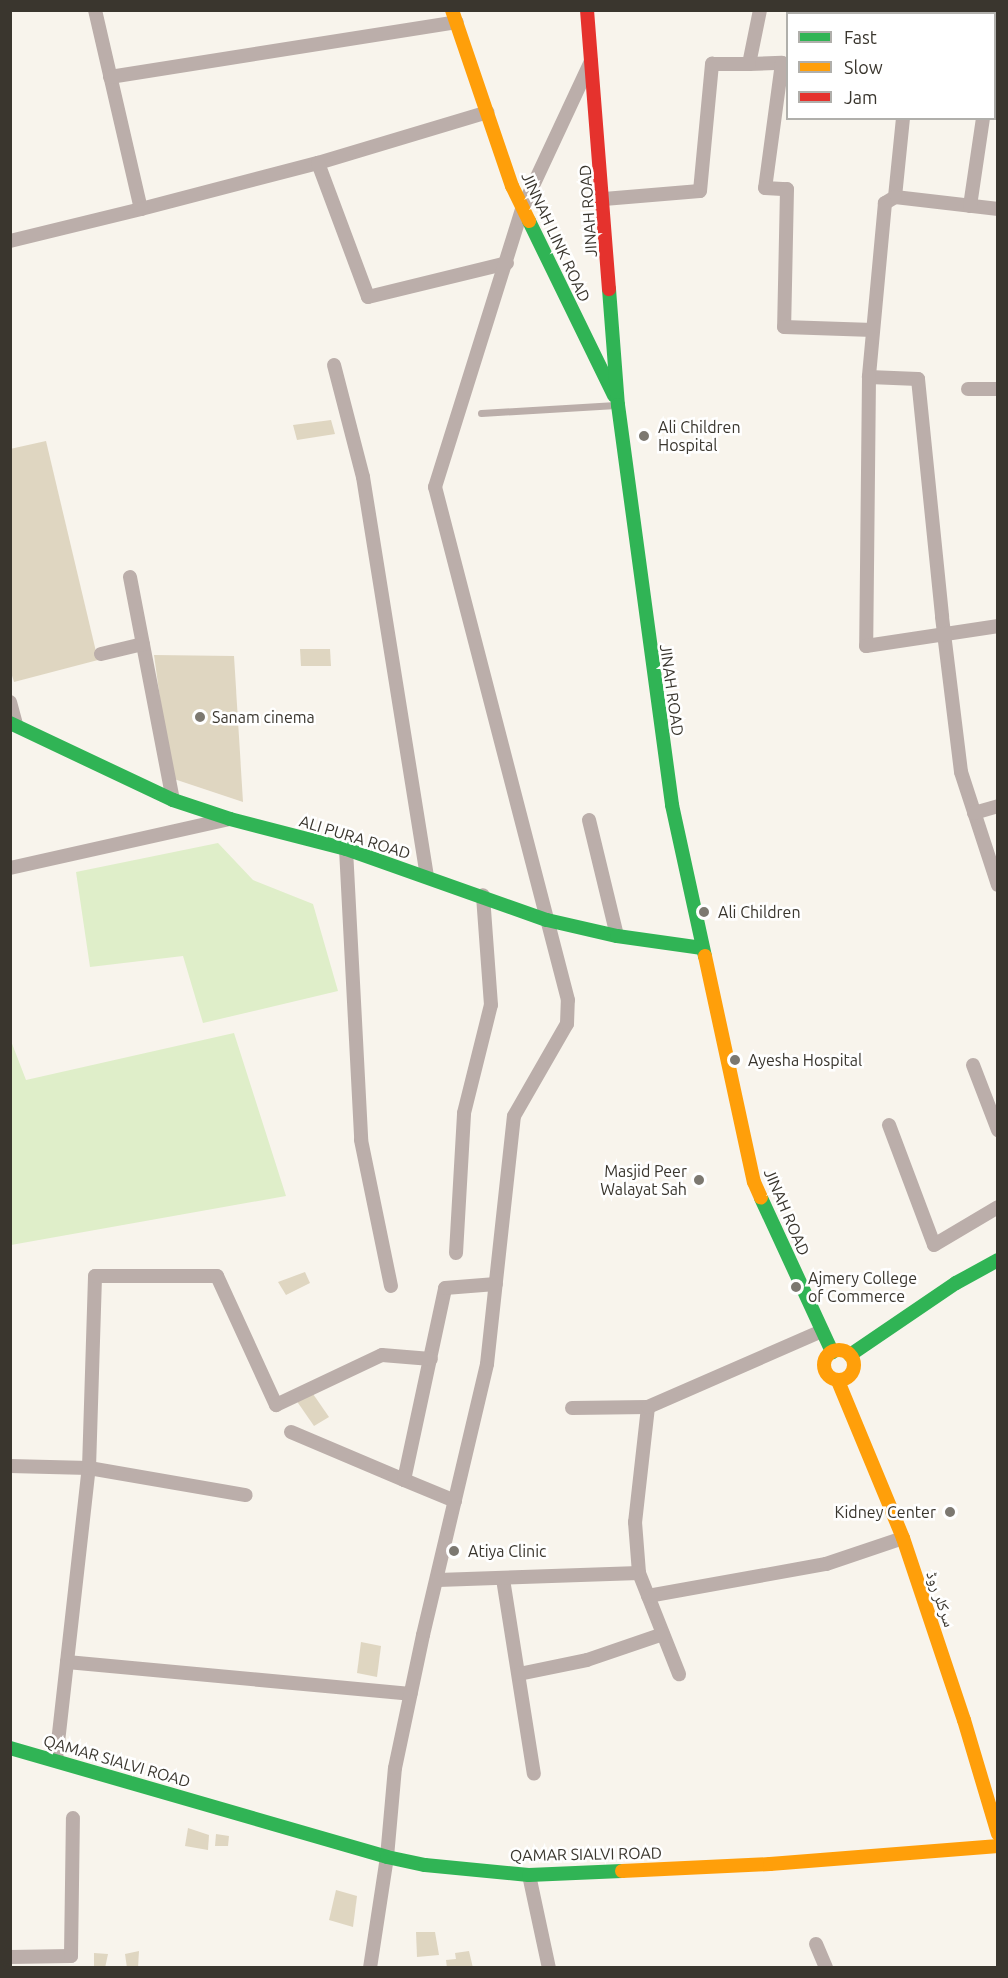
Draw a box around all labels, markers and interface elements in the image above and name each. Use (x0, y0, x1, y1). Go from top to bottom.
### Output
legend (786, 12, 996, 120)
text: Fast (844, 27, 877, 47)
text: Slow (844, 57, 883, 77)
text: Jam (844, 87, 878, 107)
street label: JINAH ROAD (575, 164, 601, 258)
street label: JINNAH LINK ROAD (518, 169, 594, 305)
place label: Ali Children Hospital (658, 417, 741, 455)
marker: Ali Children Hospital (635, 427, 653, 445)
street label: JINAH ROAD (656, 643, 688, 737)
place label: Sanam cinema (212, 707, 315, 727)
marker: Sanam cinema (193, 710, 207, 724)
street label: ALI PURA ROAD (297, 811, 413, 863)
place label: Ali Children (718, 902, 801, 922)
marker: Ali Children (695, 903, 713, 921)
place label: Ayesha Hospital (748, 1050, 862, 1070)
marker: Ayesha Hospital (726, 1051, 744, 1069)
place label: Masjid Peer Walayat Sah (600, 1161, 687, 1199)
street label: JINAH ROAD (760, 1166, 814, 1258)
marker: Masjid Peer Walayat Sah (692, 1173, 706, 1187)
place label: Ajmery College of Commerce (808, 1268, 917, 1306)
marker: Ajmery College of Commerce (789, 1280, 803, 1294)
place label: Kidney Center (834, 1502, 936, 1522)
marker: Kidney Center (941, 1503, 959, 1521)
place label: Atiya Clinic (468, 1541, 546, 1561)
marker: Atiya Clinic (445, 1542, 463, 1560)
street label: سرکلر روڈ (922, 1568, 960, 1630)
street label: QAMAR SIALVI ROAD (41, 1731, 193, 1791)
street label: QAMAR SIALVI ROAD (510, 1843, 662, 1865)

